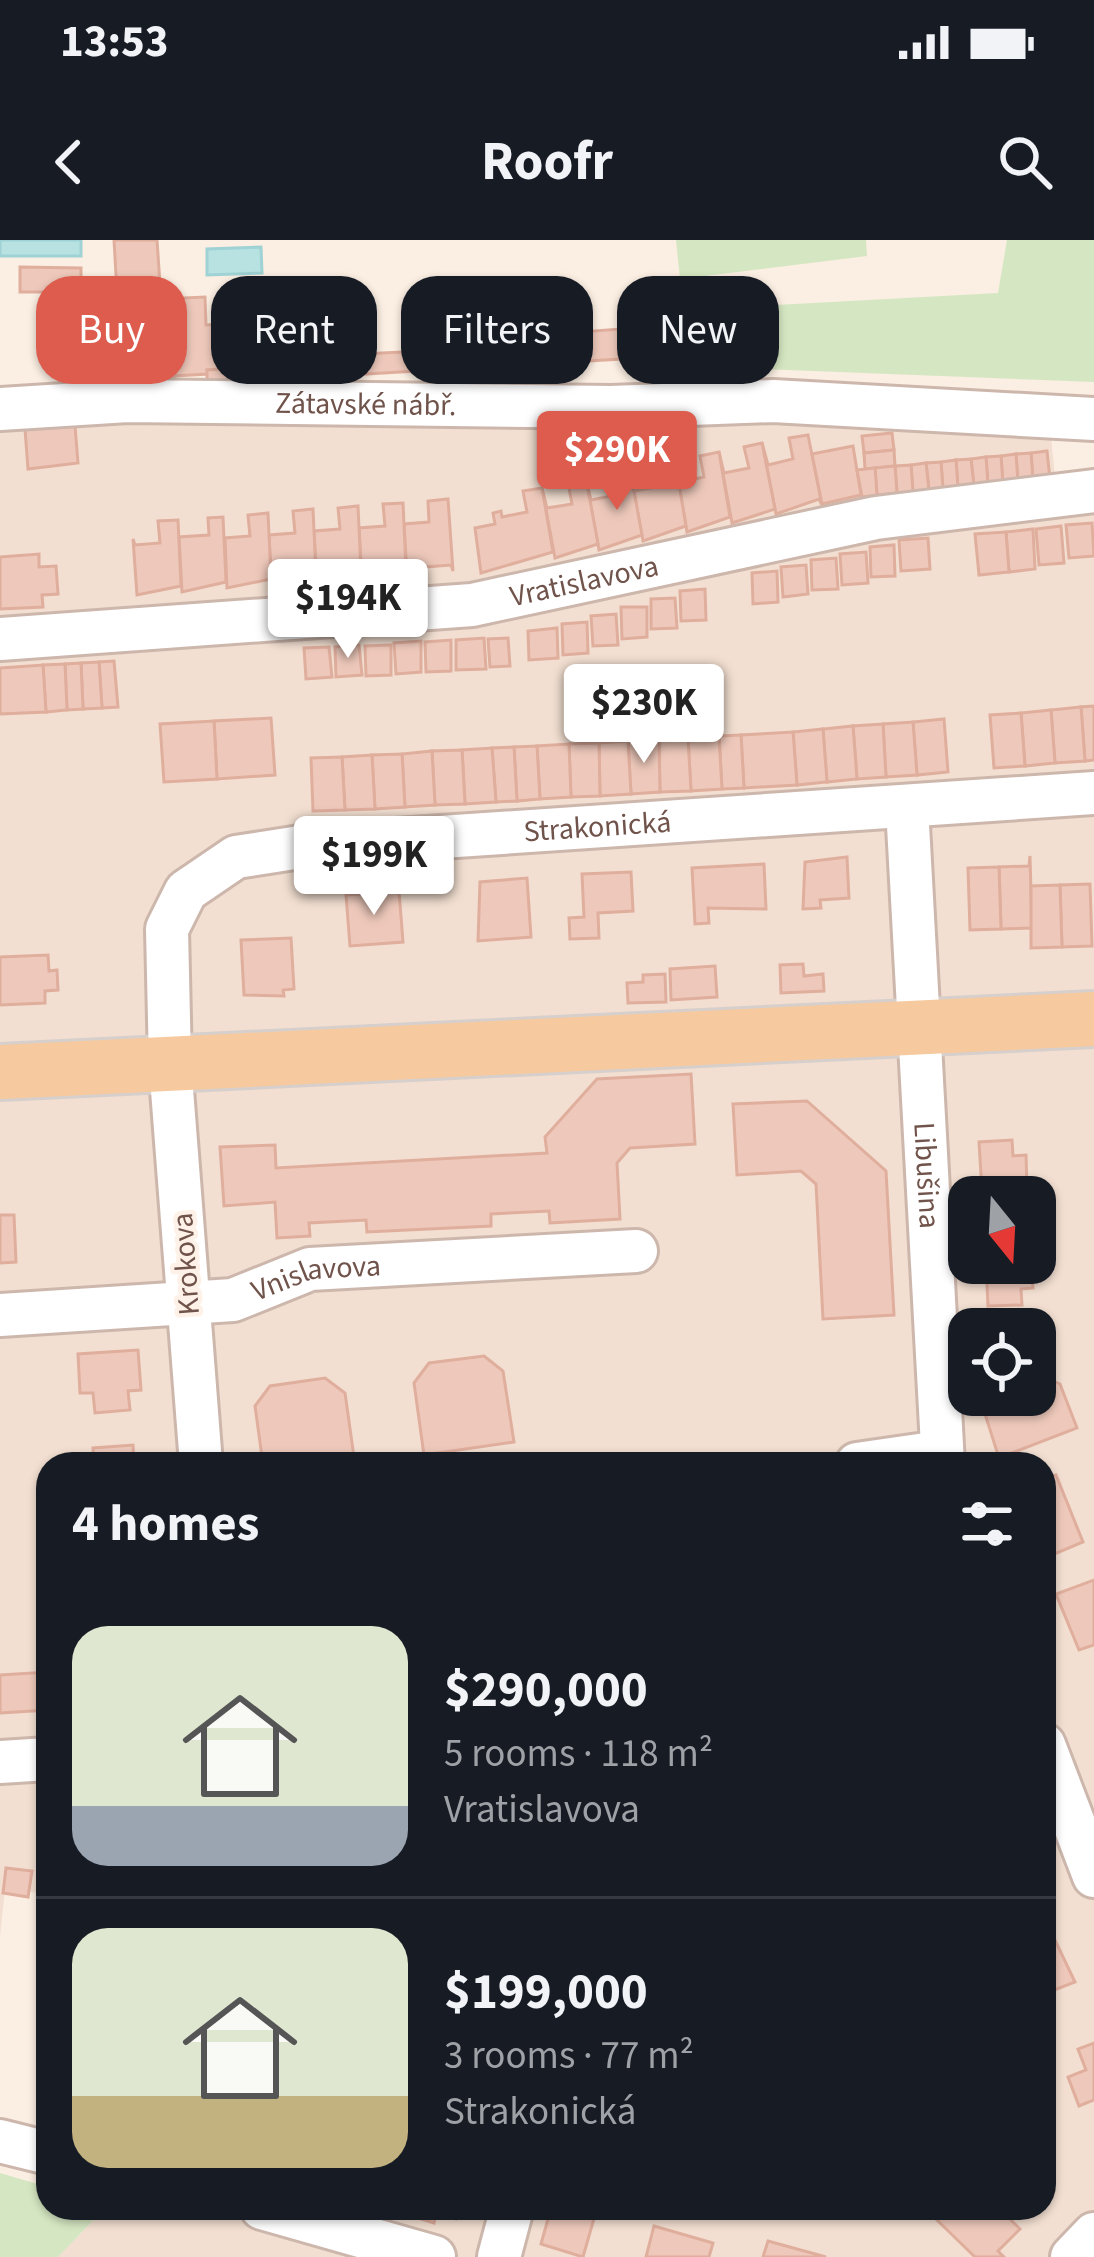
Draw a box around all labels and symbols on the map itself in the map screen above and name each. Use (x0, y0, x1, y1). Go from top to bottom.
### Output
street label: Zátavské nábř. (275, 381, 457, 427)
pin: $290K (533, 411, 701, 513)
street label: Vratislavova (506, 544, 662, 618)
pin: $194K (264, 559, 432, 661)
pin: $230K (560, 664, 728, 766)
street label: Strakonická (522, 800, 673, 853)
pin: $199K (290, 816, 458, 918)
street label: Libušina (903, 1121, 952, 1230)
north arrow (948, 1176, 1056, 1284)
street label: Krokova (161, 1211, 211, 1317)
street label: Vnislavova (245, 1244, 382, 1312)

